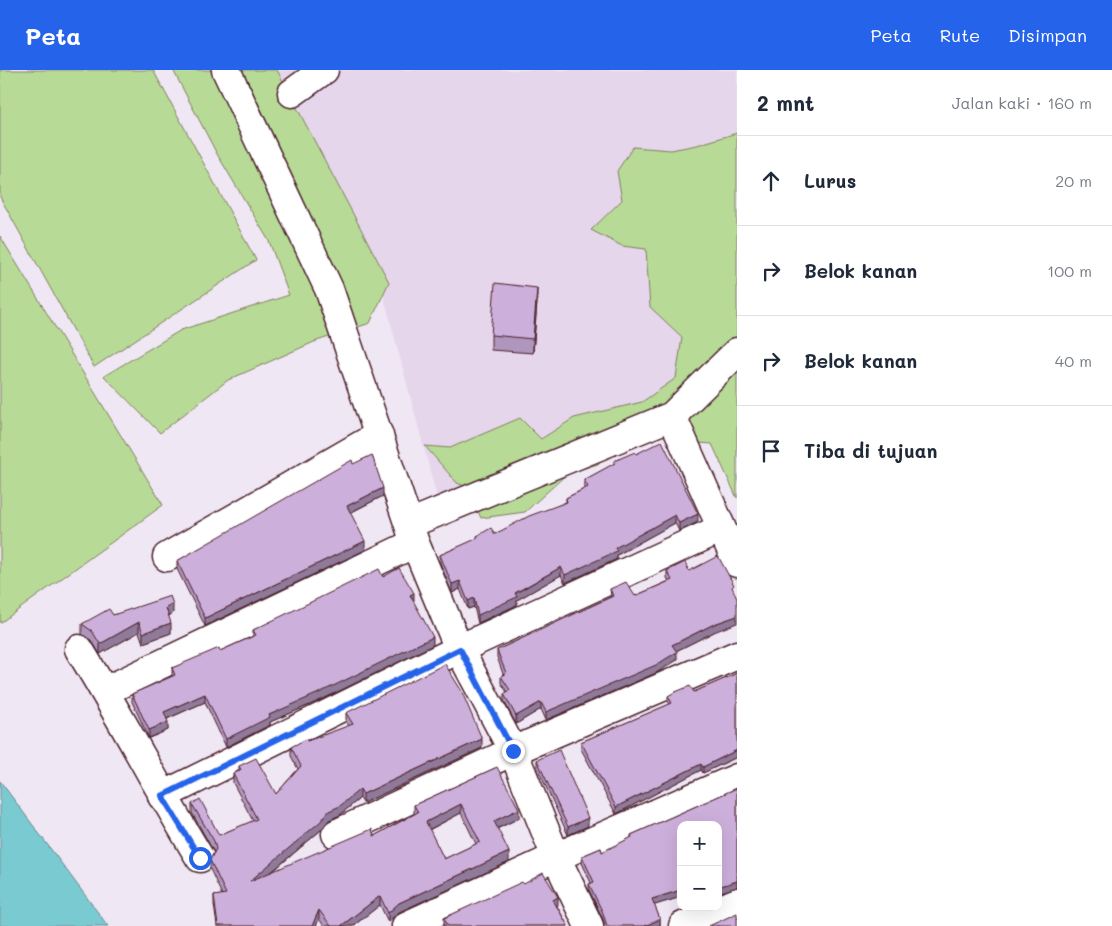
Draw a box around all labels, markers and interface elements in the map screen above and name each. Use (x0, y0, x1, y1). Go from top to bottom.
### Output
text: Peta (25, 20, 81, 51)
text: Peta (870, 23, 912, 47)
text: Rute (940, 23, 980, 47)
text: Disimpan (1008, 23, 1087, 47)
text: 2 mnt (757, 89, 814, 116)
text: Jalan kaki · 160 m (952, 92, 1092, 113)
icon: ahead (757, 167, 785, 195)
text: Lurus (804, 168, 856, 193)
text: 20 m (1055, 170, 1092, 191)
icon: right (757, 257, 785, 285)
text: Belok kanan (804, 258, 917, 283)
text: 100 m (1047, 260, 1092, 281)
icon: right (757, 347, 785, 375)
text: Belok kanan (804, 348, 917, 373)
text: 40 m (1055, 350, 1092, 371)
icon: arrive (757, 437, 785, 465)
text: Tiba di tujuan (804, 438, 937, 463)
route end (502, 740, 525, 763)
map controls (677, 821, 722, 911)
button: + (677, 821, 722, 866)
route start (189, 847, 212, 870)
button: − (677, 866, 722, 911)

